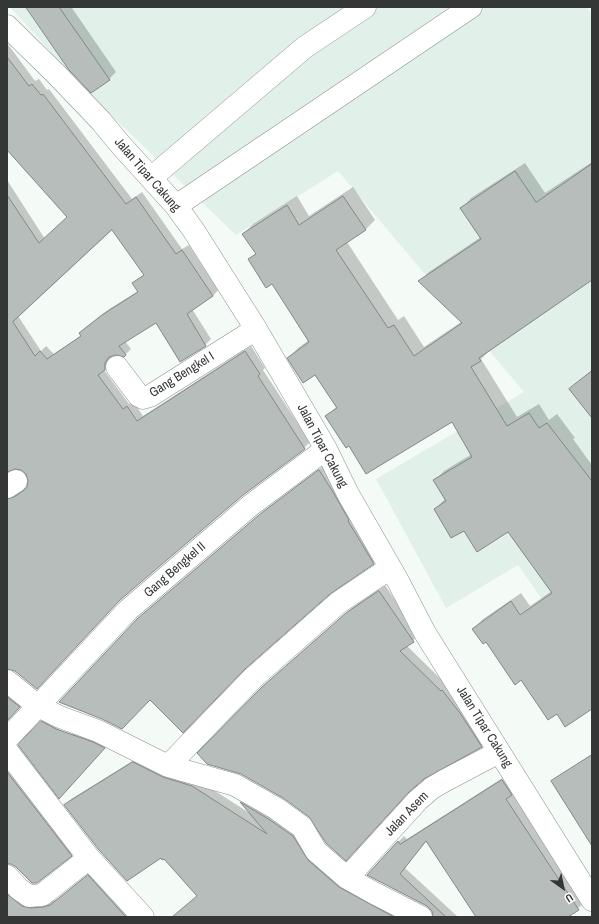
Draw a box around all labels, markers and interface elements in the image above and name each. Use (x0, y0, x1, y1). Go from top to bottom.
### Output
street label: Jalan Tipar Cakung (111, 135, 183, 215)
street label: Gang Bengkel I (147, 349, 217, 401)
street label: Jalan Tipar Cakung (293, 401, 351, 491)
street label: Gang Bengkel II (141, 539, 209, 601)
street label: Jalan Tipar Cakung (453, 684, 515, 770)
street label: Jalan Asem (382, 789, 432, 839)
north arrow (543, 868, 583, 908)
text: U (563, 890, 576, 906)

